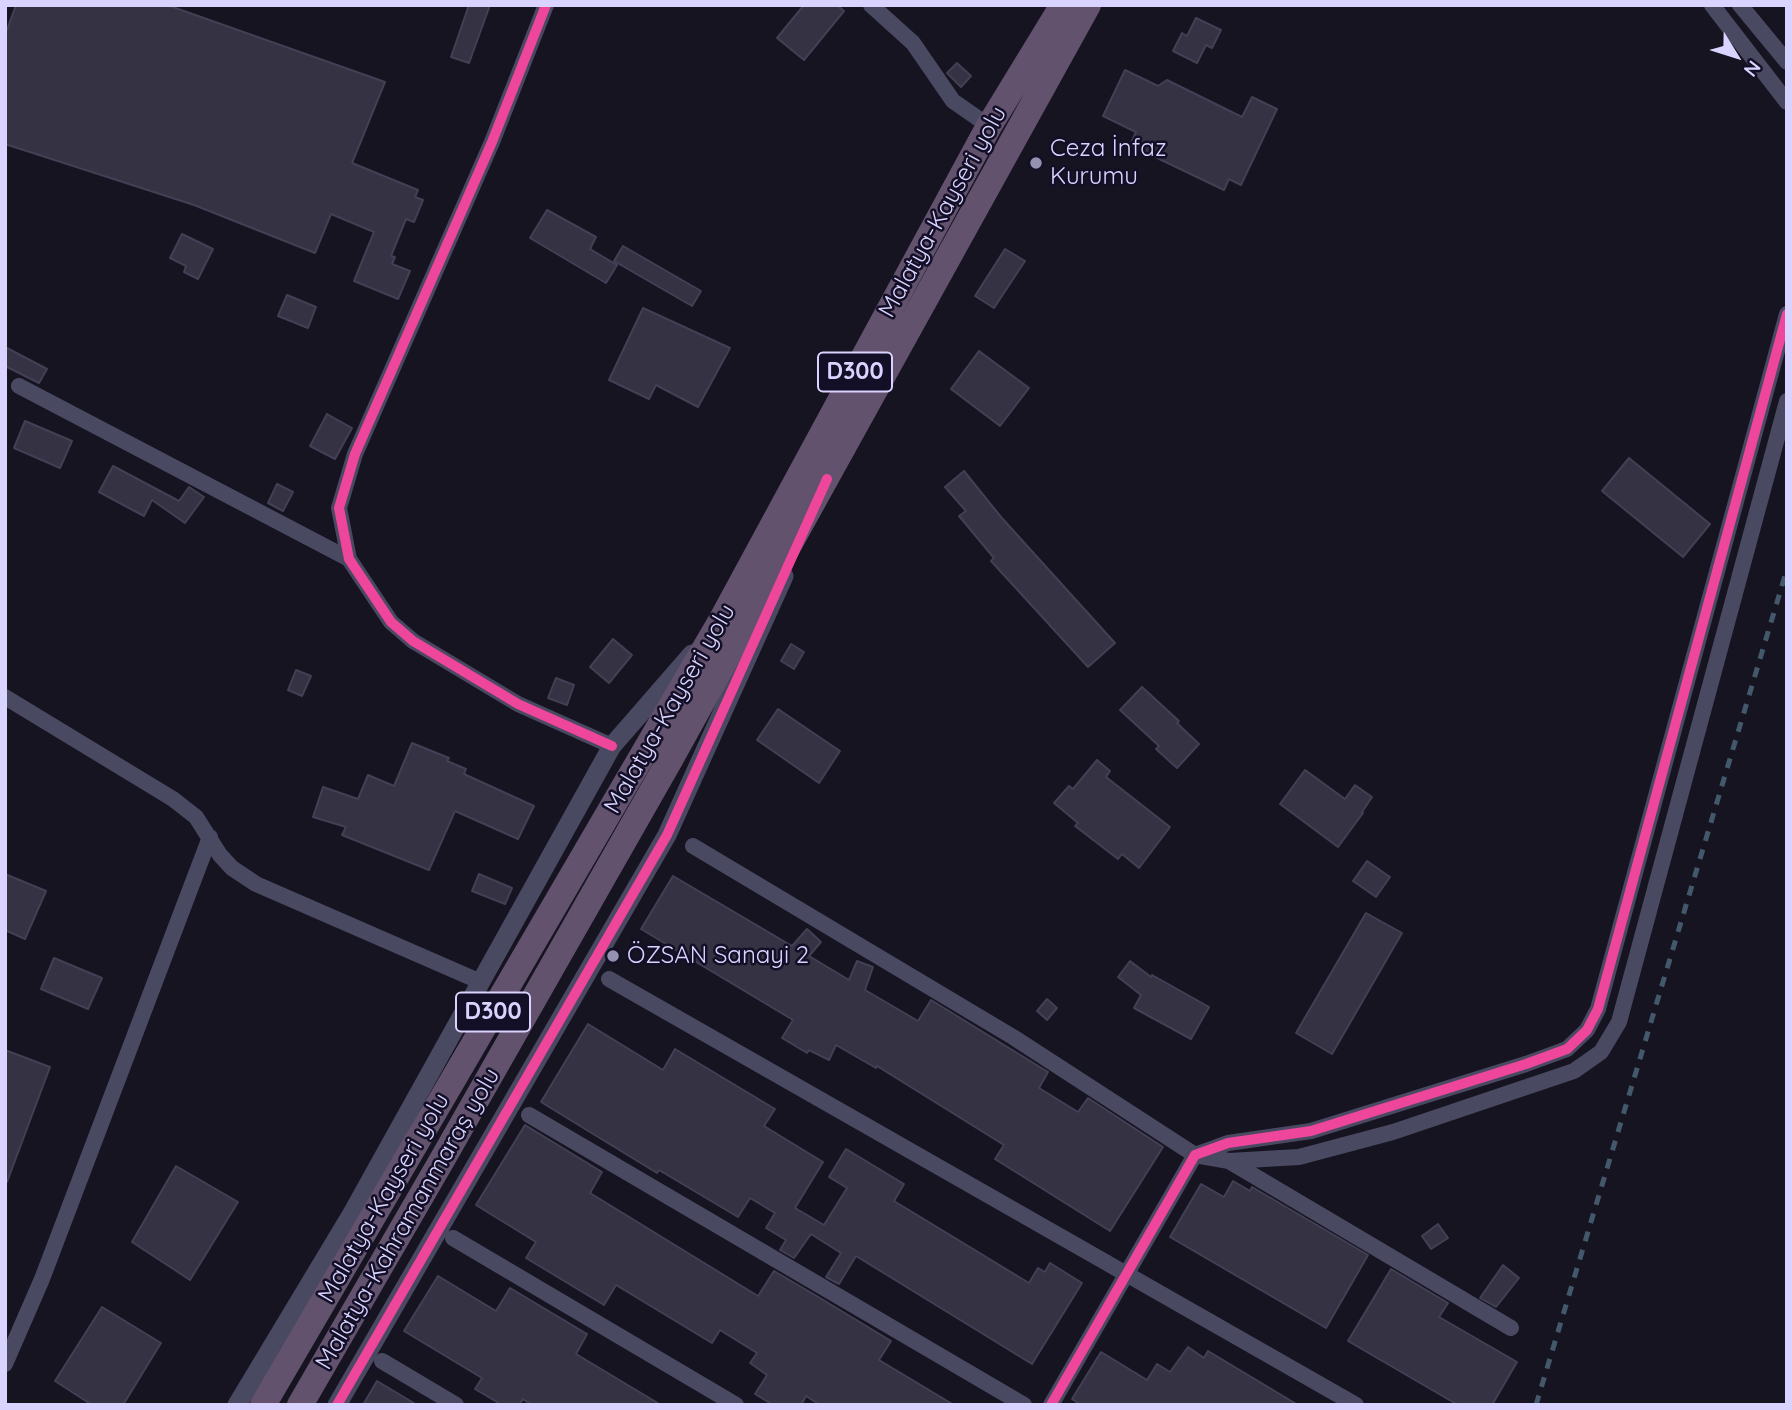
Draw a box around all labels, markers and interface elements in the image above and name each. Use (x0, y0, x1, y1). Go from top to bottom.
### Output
north arrow (1701, 21, 1771, 91)
text: N (1739, 56, 1766, 82)
street label: Malatya-Kayseri yolu (873, 101, 1013, 323)
place label: Ceza İnfaz Kurumu (1050, 135, 1166, 191)
marker: Ceza İnfaz Kurumu (1028, 155, 1044, 171)
road number: D300 (818, 352, 892, 392)
street label: Malatya-Kayseri yolu (598, 599, 742, 819)
place label: ÖZSAN Sanayi 2 (627, 942, 809, 970)
marker: ÖZSAN Sanayi 2 (605, 948, 621, 964)
road number: D300 (456, 993, 530, 1032)
street label: Malatya-Kahramanmaraş yolu (310, 1063, 506, 1375)
street label: Malatya-Kayseri yolu (312, 1088, 456, 1308)

